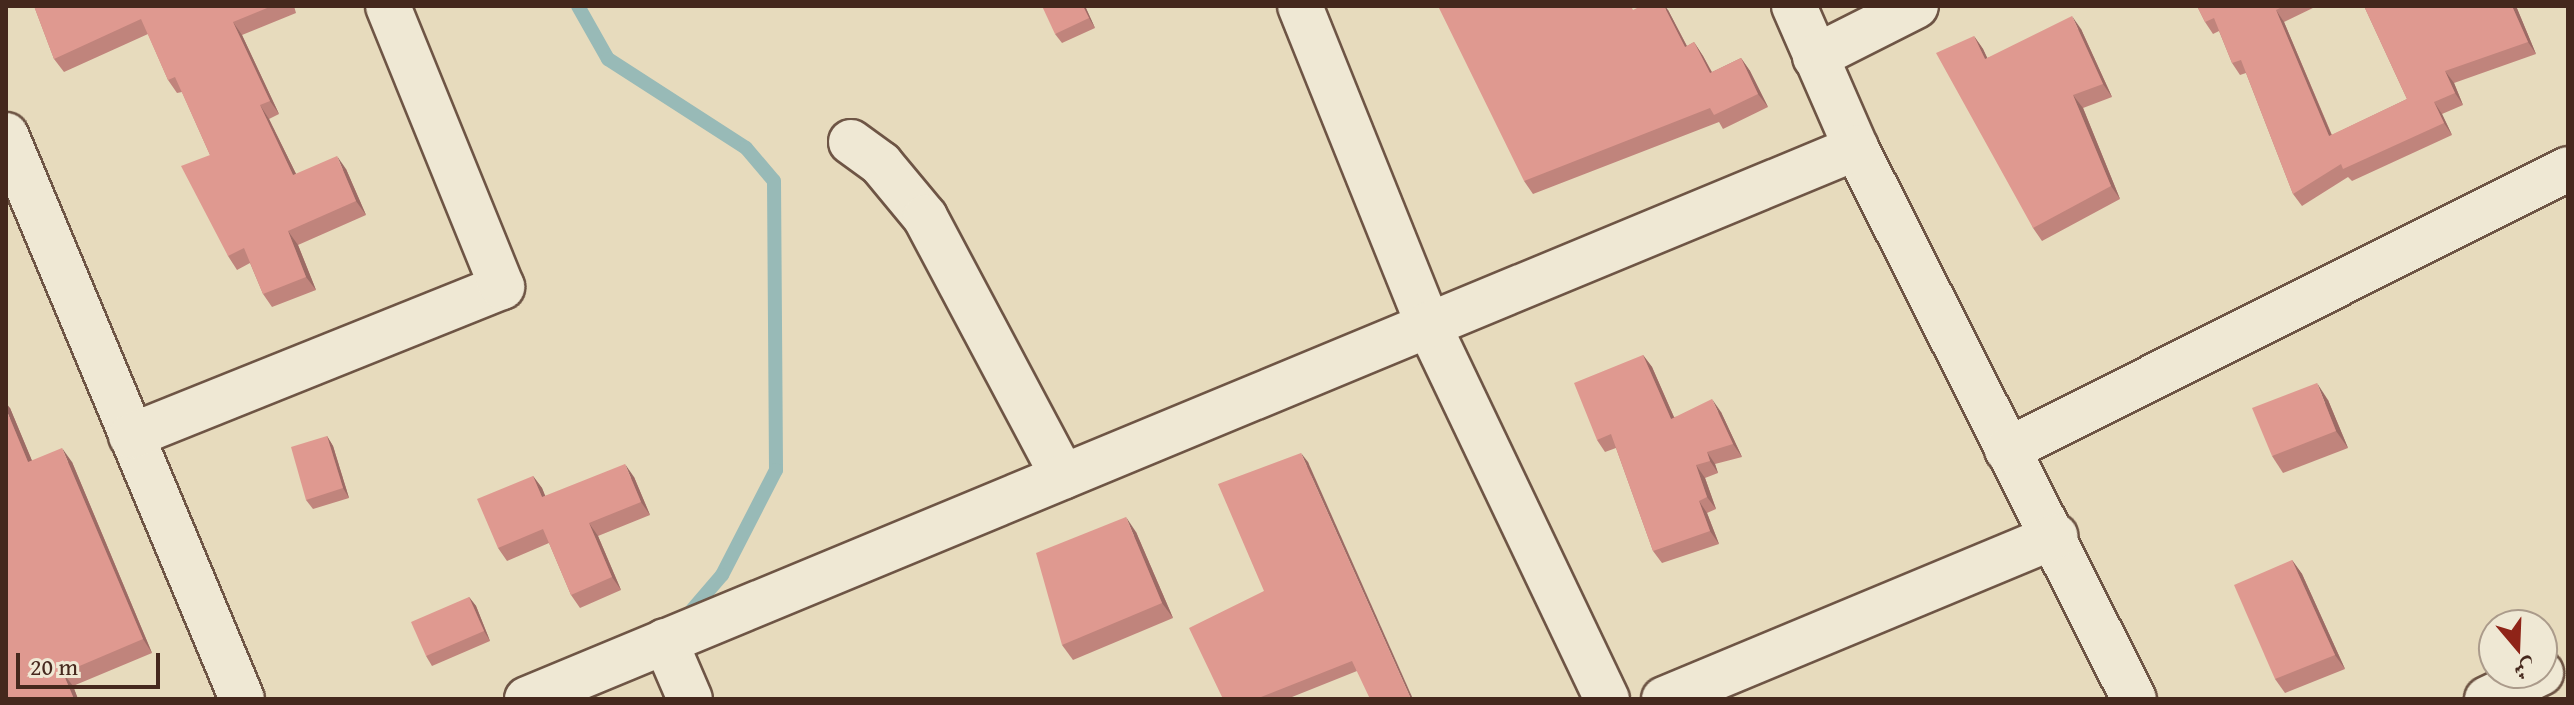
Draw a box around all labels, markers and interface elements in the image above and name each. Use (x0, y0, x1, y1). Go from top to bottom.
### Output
north arrow (2478, 609, 2558, 689)
scale bar (20, 637, 164, 687)
text: 20 m (30, 649, 78, 684)
text: ش (2510, 651, 2541, 688)

